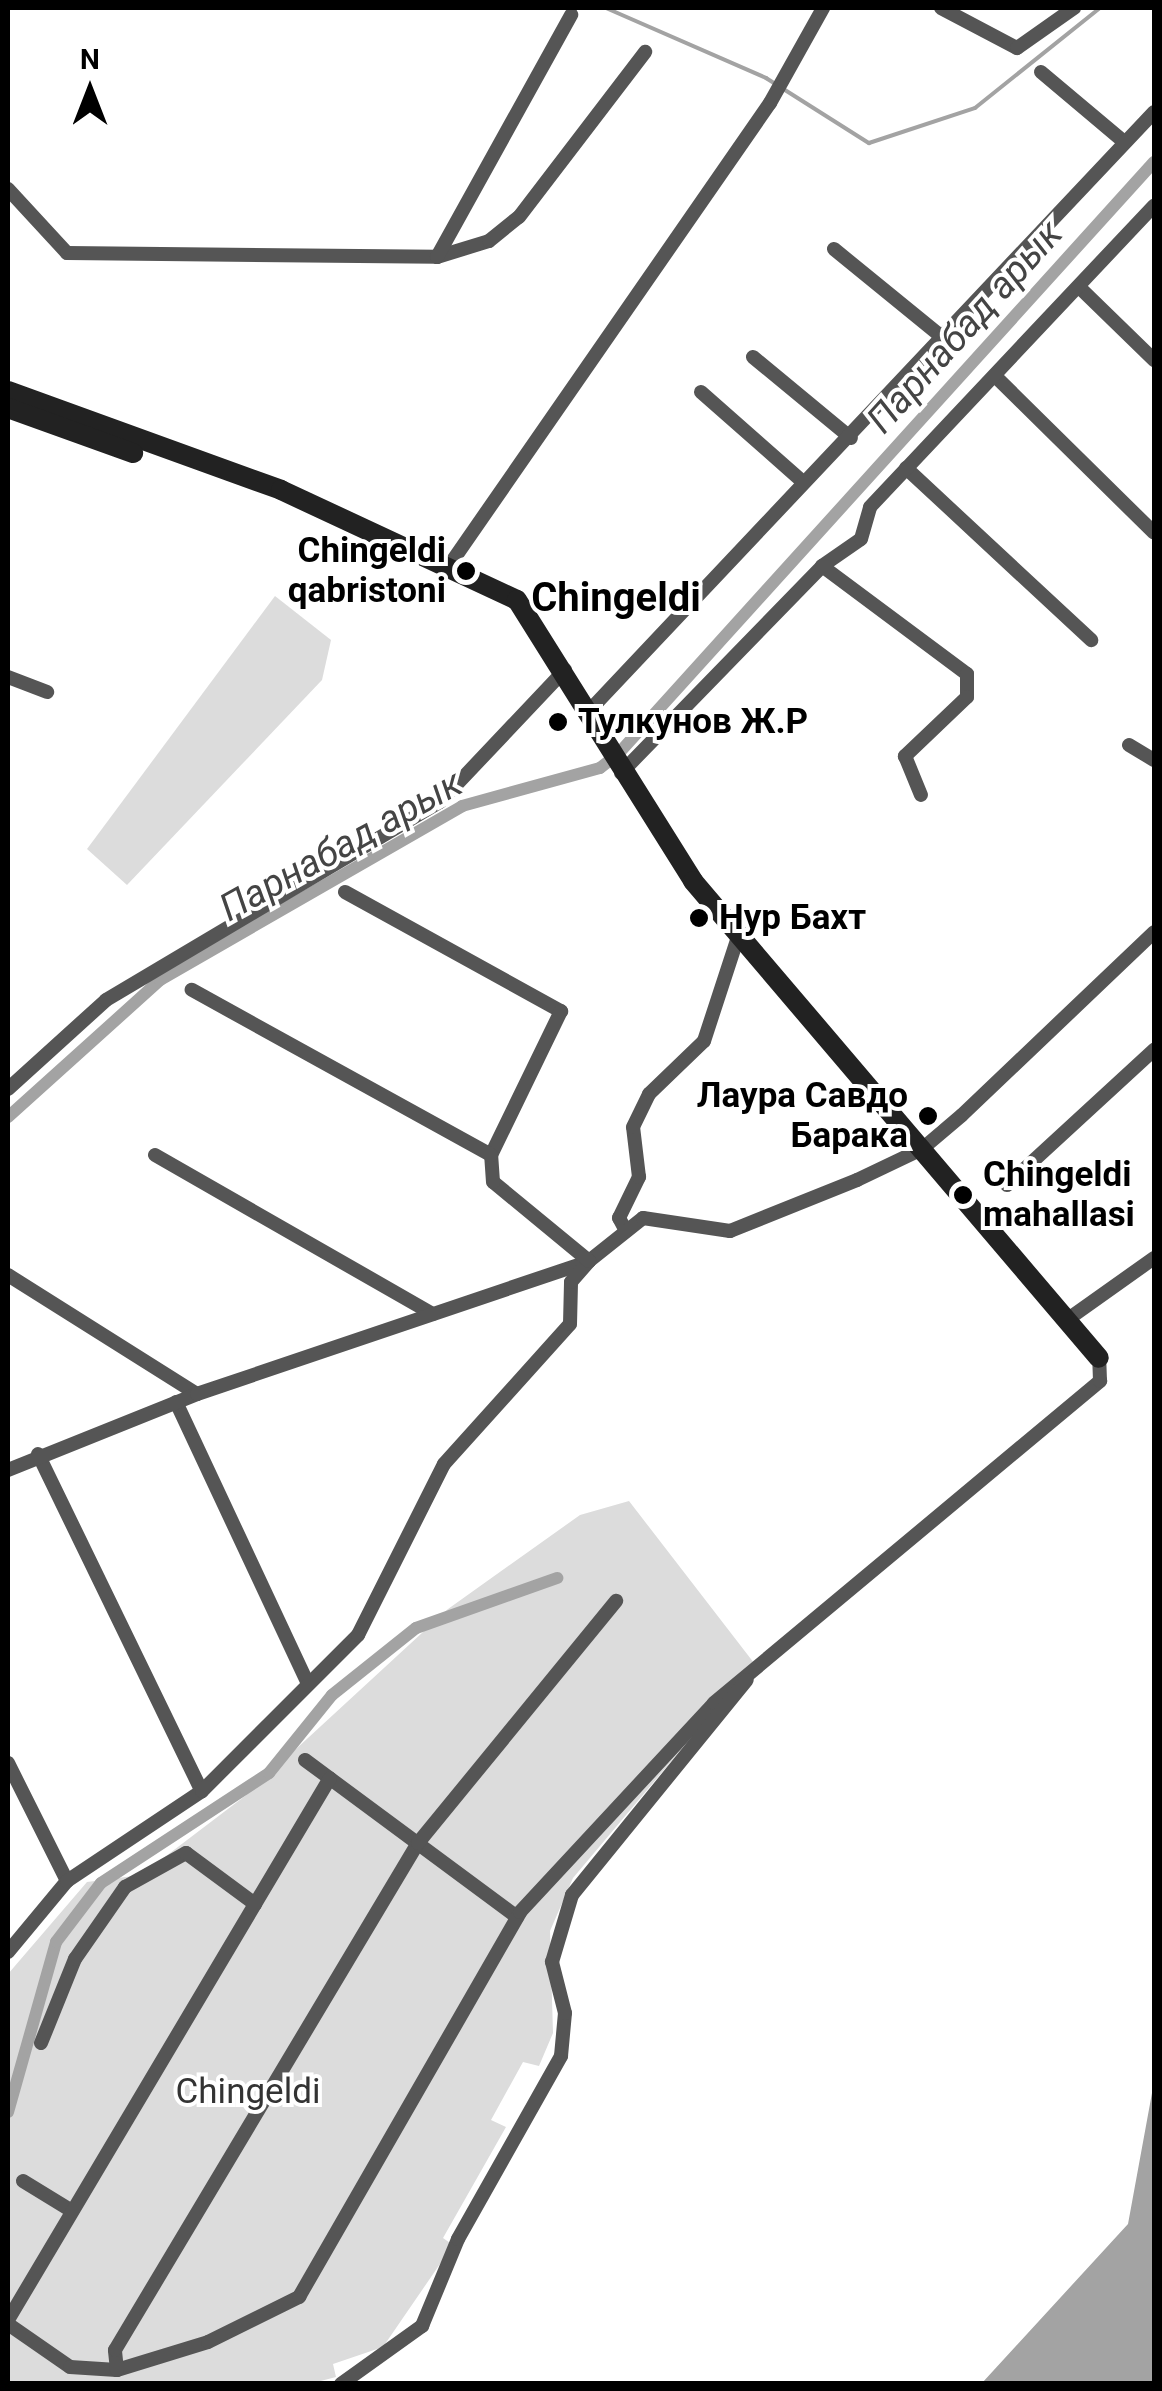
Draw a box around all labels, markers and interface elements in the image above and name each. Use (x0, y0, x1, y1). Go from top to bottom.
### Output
north arrow (40, 40, 140, 140)
text: N (80, 43, 100, 76)
water label: Парнабад арык (858, 211, 1072, 443)
place label: Chingeldi qabristoni (288, 530, 446, 612)
marker: Chingeldi qabristoni (455, 560, 477, 582)
district label: Chingeldi (531, 574, 701, 622)
place label: Тулкунов Ж.Р (578, 701, 808, 743)
marker: Тулкунов Ж.Р (547, 711, 569, 733)
water label: Парнабад арык (212, 761, 470, 931)
place label: Нур Бахт (719, 897, 866, 939)
marker: Нур Бахт (688, 907, 710, 929)
place label: Лаура Савдо Барака (697, 1075, 908, 1157)
marker: Лаура Савдо Барака (917, 1105, 939, 1127)
place label: Chingeldi mahallasi (983, 1154, 1135, 1236)
marker: Chingeldi mahallasi (952, 1184, 974, 1206)
park label: Chingeldi (176, 2071, 320, 2113)

